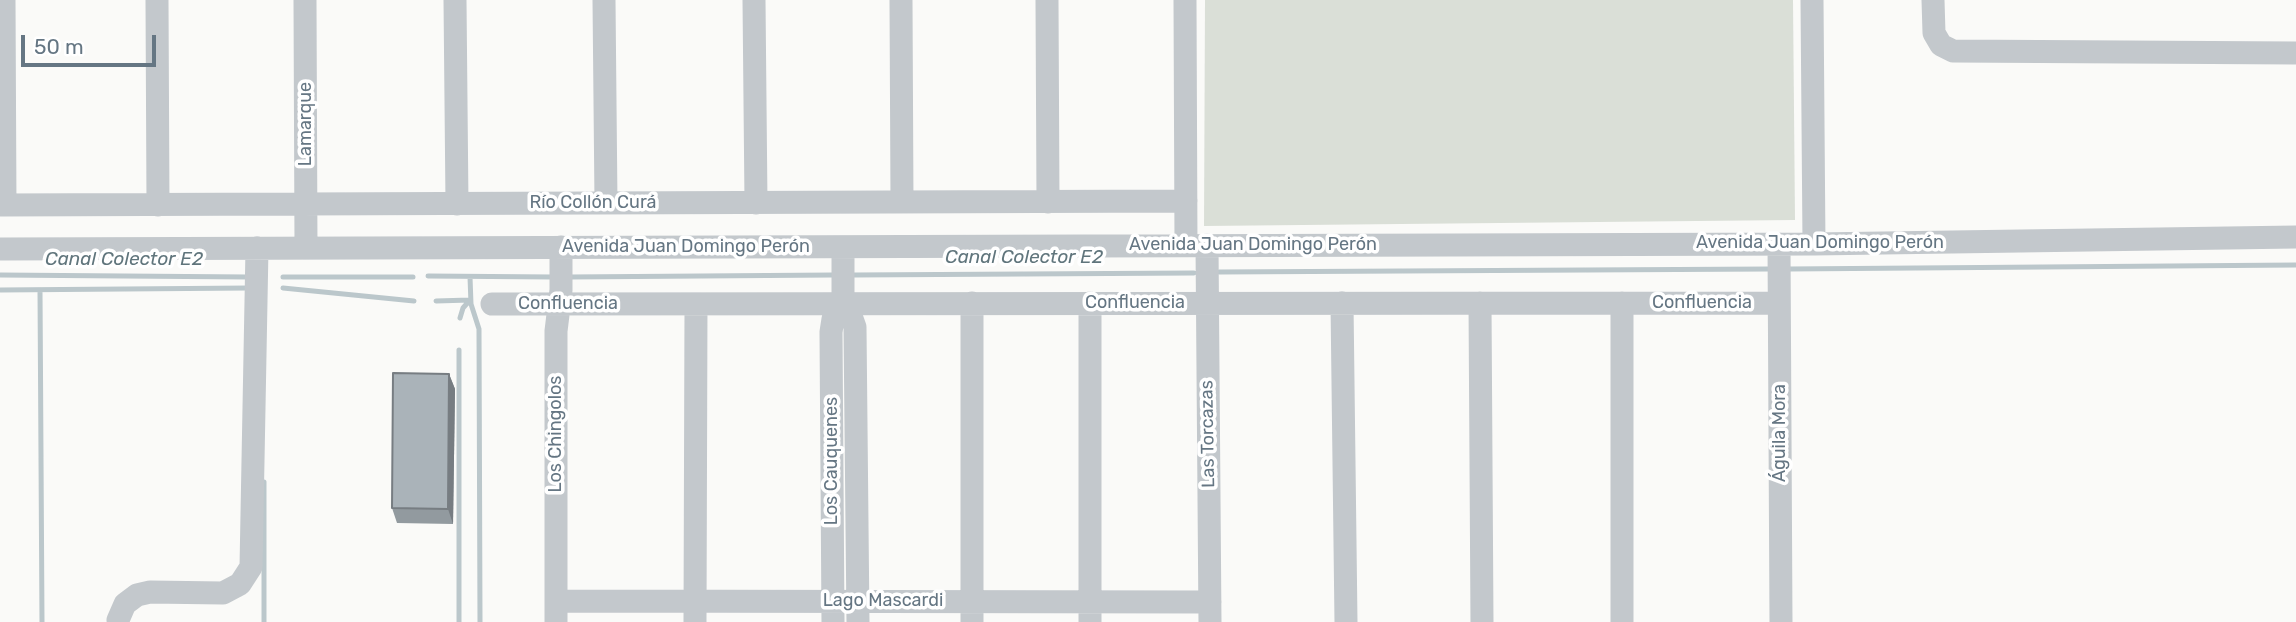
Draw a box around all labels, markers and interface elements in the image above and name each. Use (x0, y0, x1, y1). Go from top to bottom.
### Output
scale bar (24, 21, 159, 65)
text: 50 m (34, 34, 84, 59)
street label: Lamarque (295, 82, 317, 166)
street label: Río Collón Curá (529, 192, 657, 214)
street label: Avenida Juan Domingo Perón (1696, 232, 1944, 254)
street label: Avenida Juan Domingo Perón (1129, 234, 1377, 256)
street label: Avenida Juan Domingo Perón (562, 236, 810, 258)
water label: Canal Colector E2 (945, 247, 1103, 269)
water label: Canal Colector E2 (45, 249, 203, 271)
street label: Confluencia (1085, 292, 1185, 314)
street label: Confluencia (1652, 292, 1752, 314)
street label: Confluencia (518, 293, 618, 315)
street label: Los Chingolos (545, 375, 567, 493)
street label: Las Torcazas (1196, 380, 1220, 488)
street label: Águila Mora (1769, 384, 1791, 482)
street label: Los Cauquenes (821, 397, 843, 525)
street label: Lago Mascardi (823, 590, 943, 612)

